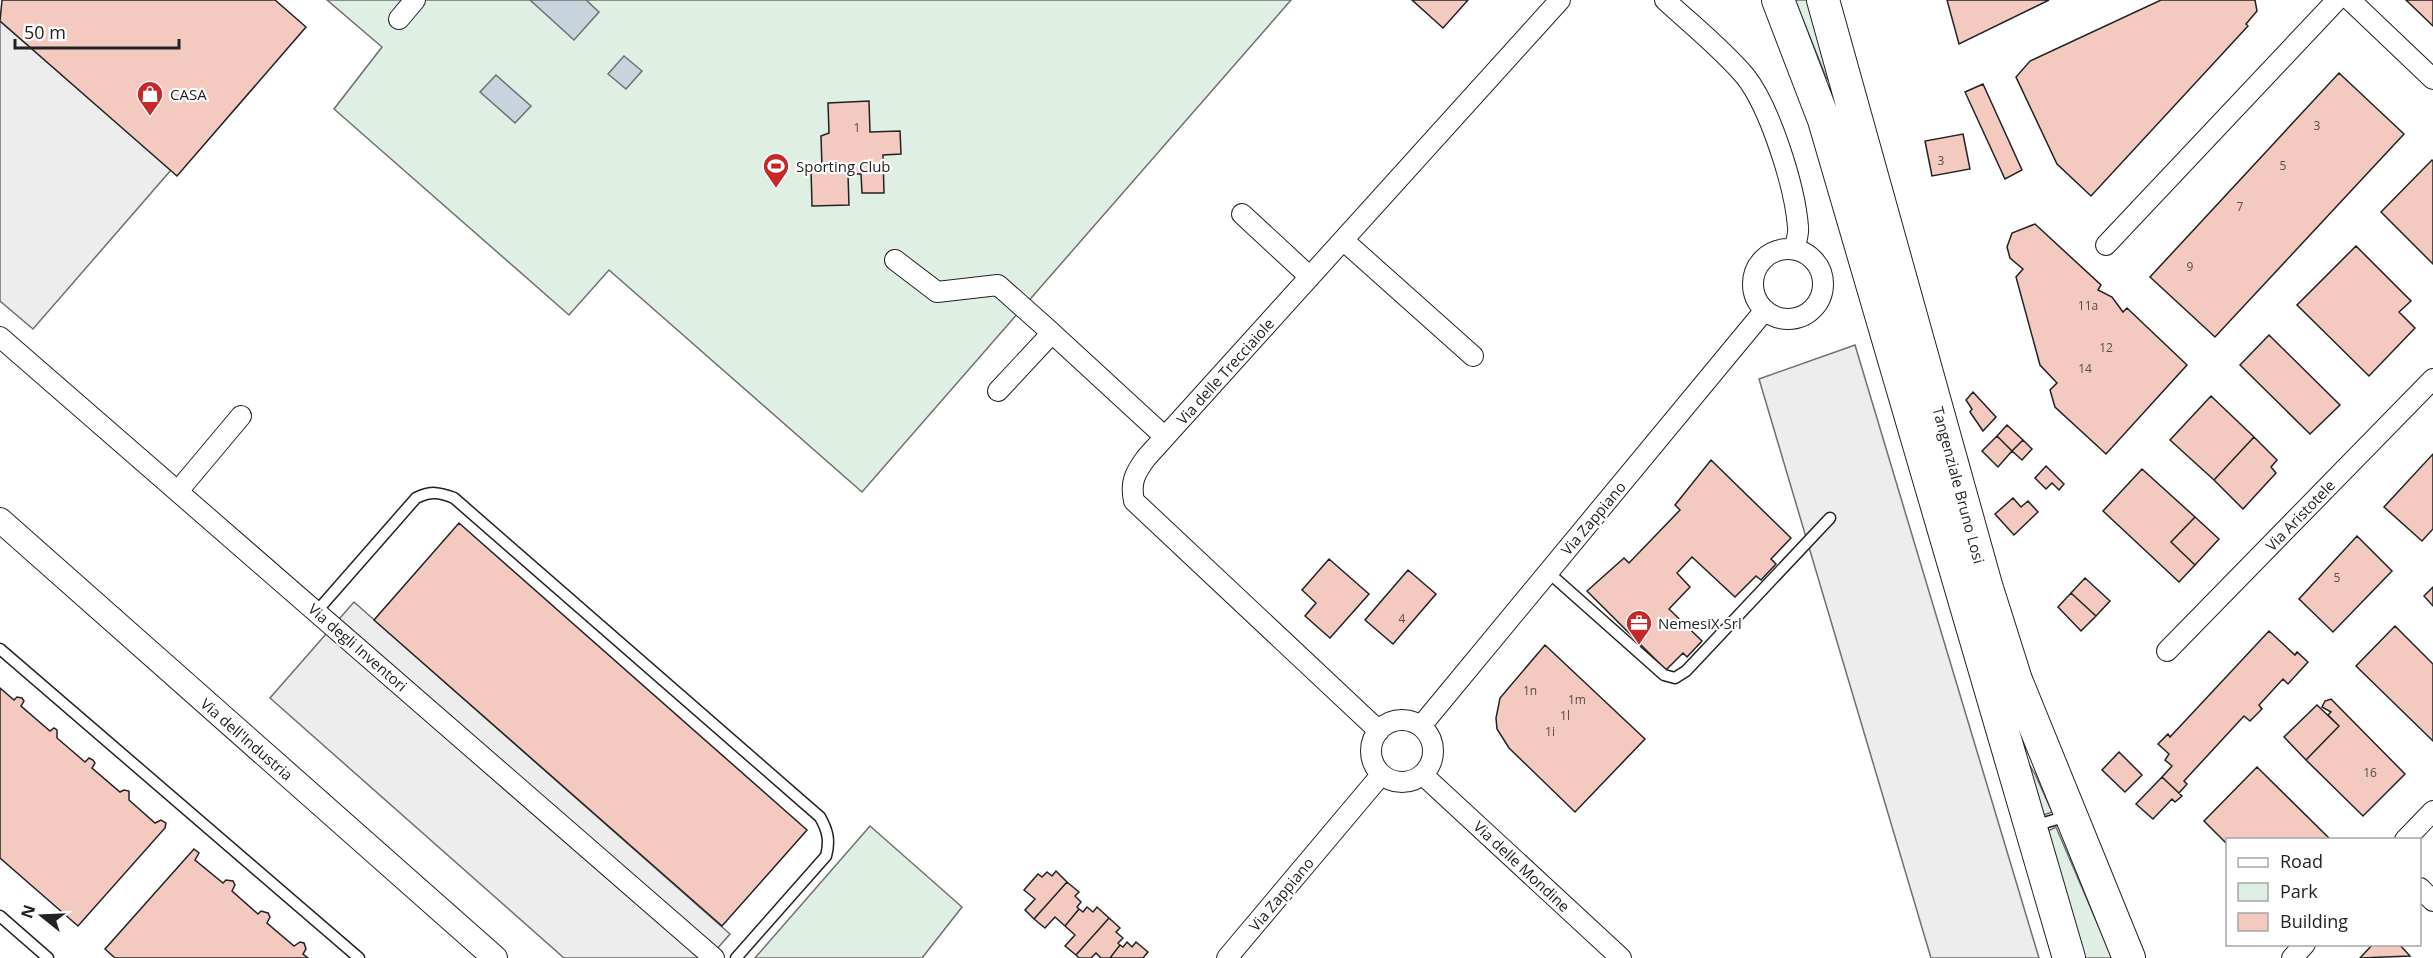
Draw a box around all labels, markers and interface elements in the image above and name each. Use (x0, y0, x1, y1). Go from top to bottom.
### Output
scale bar (15, 12, 178, 50)
text: 50 m (24, 20, 66, 44)
shop icon: CASA (135, 79, 165, 117)
place label: CASA (170, 84, 207, 104)
house number: 3 (2314, 117, 2321, 134)
house number: 1 (854, 119, 860, 136)
sports icon: Sporting Club (761, 151, 791, 189)
house number: 3 (1938, 152, 1945, 169)
place label: Sporting Club (796, 156, 891, 176)
house number: 5 (2280, 157, 2287, 174)
house number: 7 (2237, 198, 2244, 215)
house number: 9 (2187, 258, 2194, 275)
house number: 11a (2078, 297, 2098, 314)
street label: Via delle Trecciaiole (1172, 313, 1278, 429)
house number: 12 (2099, 339, 2113, 356)
house number: 14 (2078, 360, 2092, 377)
street label: Tangenziale Bruno Losi (1928, 404, 1990, 566)
street label: Via Aristotele (2261, 475, 2339, 555)
street label: Via Zappiano (1556, 477, 1630, 559)
house number: 5 (2334, 569, 2341, 586)
street label: Via degli Inventori (304, 598, 412, 696)
office icon: NemesiX Srl (1624, 608, 1654, 646)
house number: 4 (1399, 610, 1406, 627)
place label: NemesiX Srl (1658, 613, 1742, 633)
house number: 1n (1523, 682, 1537, 699)
house number: 1m (1568, 691, 1586, 708)
street label: Via dell'Industria (197, 693, 297, 785)
house number: 1l (1560, 707, 1570, 724)
house number: 1i (1545, 723, 1555, 740)
house number: 16 (2363, 764, 2377, 781)
street label: Via delle Mondine (1470, 816, 1574, 916)
legend (2226, 838, 2421, 946)
text: Road (2280, 849, 2323, 873)
street label: Via Zappiano (1244, 853, 1318, 935)
text: Park (2280, 879, 2318, 903)
north arrow (12, 886, 72, 946)
text: N (15, 902, 40, 921)
text: Building (2280, 909, 2348, 933)

